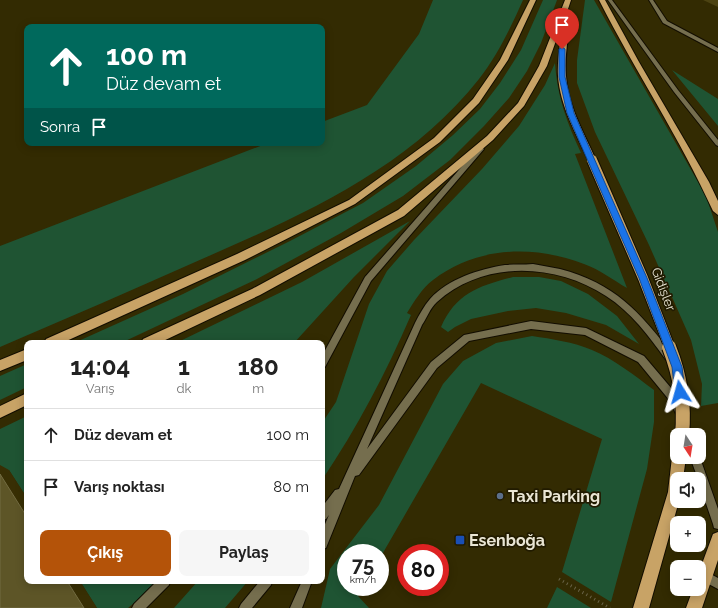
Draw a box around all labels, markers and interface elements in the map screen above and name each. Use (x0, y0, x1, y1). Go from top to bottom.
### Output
pin (545, 8, 579, 49)
icon: arrive (551, 14, 573, 36)
text: 100 m (106, 39, 187, 72)
icon: ahead (40, 40, 92, 92)
text: Düz devam et (106, 73, 221, 94)
icon: arrive (88, 116, 110, 138)
text: Sonra (40, 118, 80, 136)
street label: Gidişler (648, 265, 679, 313)
text: 14:04 (70, 352, 130, 381)
text: 1 (178, 352, 190, 381)
text: 180 (238, 352, 279, 381)
position arrow (659, 371, 701, 413)
text: Varış (86, 381, 115, 396)
text: dk (176, 381, 191, 396)
text: m (252, 381, 264, 396)
icon: ahead (40, 424, 62, 446)
text: Düz devam et (74, 426, 172, 444)
text: 100 m (267, 426, 309, 444)
north arrow (670, 428, 706, 464)
map controls (670, 428, 706, 596)
button: sound (670, 472, 706, 508)
icon: arrive (40, 476, 62, 498)
text: Varış noktası (74, 478, 165, 496)
text: 80 m (273, 478, 309, 496)
place label: Taxi Parking (508, 487, 600, 506)
marker: Taxi Parking (495, 491, 505, 501)
button: + (670, 516, 706, 552)
button: Çıkış (40, 530, 171, 576)
button: Paylaş (179, 530, 309, 576)
place label: Esenboğa (469, 531, 545, 550)
marker: Esenboğa (454, 534, 466, 546)
speed limit sign: 80 (397, 544, 449, 596)
text: 75 (352, 553, 374, 577)
button: − (670, 560, 706, 596)
text: km/h (350, 574, 376, 585)

